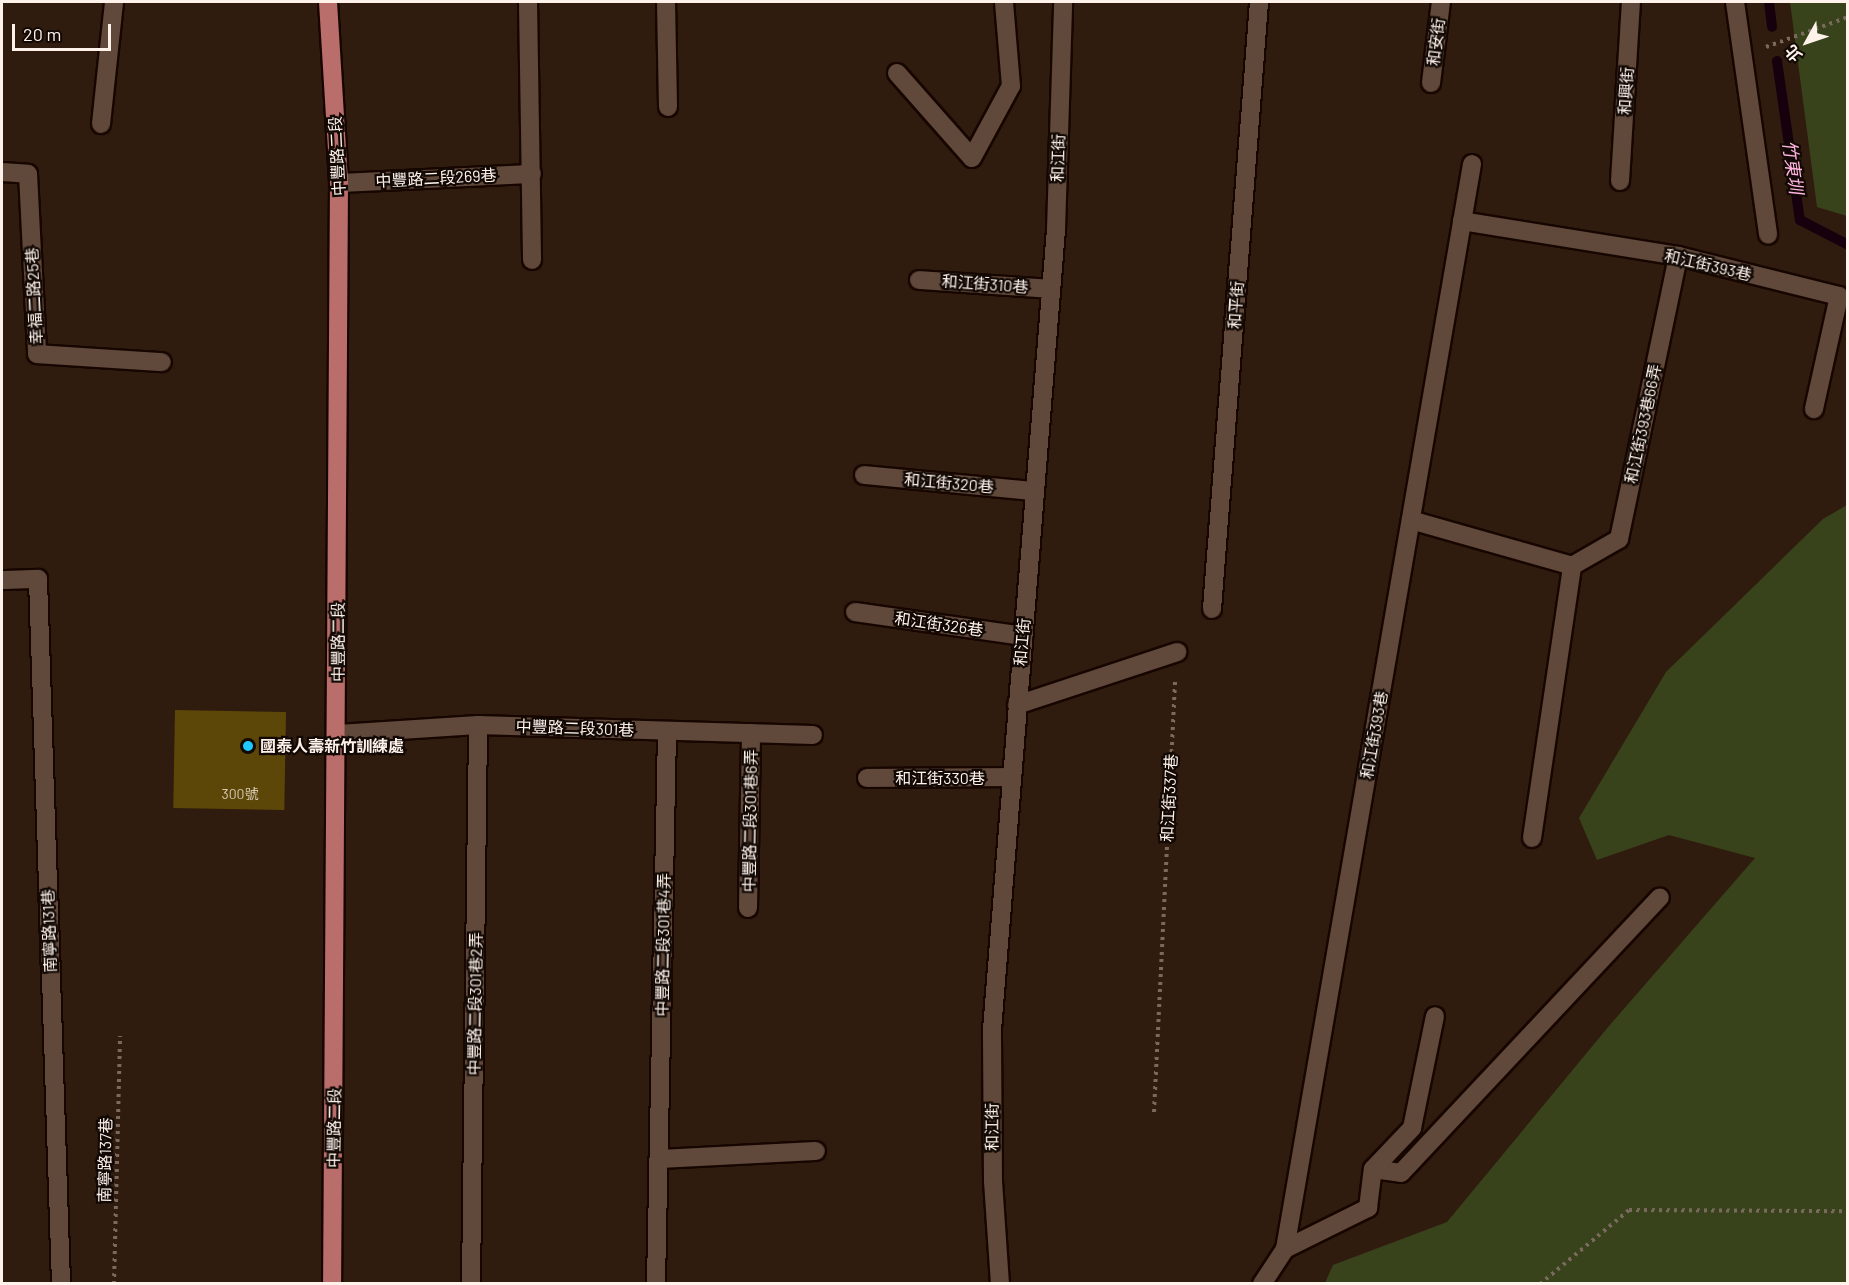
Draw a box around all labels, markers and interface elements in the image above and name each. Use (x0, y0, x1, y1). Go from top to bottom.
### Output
scale bar (15, 12, 114, 50)
north arrow (1777, 12, 1837, 72)
street label: 和安街 (1424, 17, 1448, 67)
text: 20 m (23, 23, 61, 45)
text: 北 (1780, 42, 1805, 66)
street label: 和興街 (1615, 66, 1637, 116)
street label: 中豐路二段 (325, 116, 349, 196)
street label: 和江街 (1048, 134, 1068, 182)
water label: 竹東圳 (1779, 139, 1807, 195)
street label: 中豐路二段269巷 (375, 165, 497, 191)
street label: 和江街393巷 (1663, 246, 1753, 284)
street label: 幸福二路25巷 (22, 247, 46, 345)
street label: 和江街310巷 (941, 271, 1029, 297)
street label: 和平街 (1225, 280, 1247, 330)
street label: 和江街393巷66弄 (1621, 363, 1665, 485)
street label: 和江街320巷 (903, 470, 995, 496)
street label: 中豐路二段 (328, 602, 348, 682)
street label: 和江街326巷 (894, 608, 984, 640)
street label: 和江街 (1010, 617, 1034, 667)
street label: 和江街393巷 (1357, 690, 1391, 780)
street label: 中豐路二段301巷 (515, 716, 635, 740)
place label: 國泰人壽新竹訓練處 (260, 736, 404, 756)
marker: 國泰人壽新竹訓練處 (241, 739, 255, 753)
street label: 中豐路二段301巷6弄 (739, 750, 761, 892)
street label: 和江街337巷 (1157, 754, 1181, 842)
street label: 和江街330巷 (895, 768, 985, 788)
house number: 300號 (221, 786, 259, 802)
street label: 中豐路二段301巷4弄 (652, 873, 674, 1017)
street label: 南寧路131巷 (38, 889, 60, 973)
street label: 中豐路二段301巷2弄 (464, 932, 486, 1076)
street label: 中豐路二段 (324, 1088, 344, 1168)
street label: 和江街 (982, 1103, 1002, 1151)
street label: 南寧路137巷 (95, 1117, 115, 1203)

